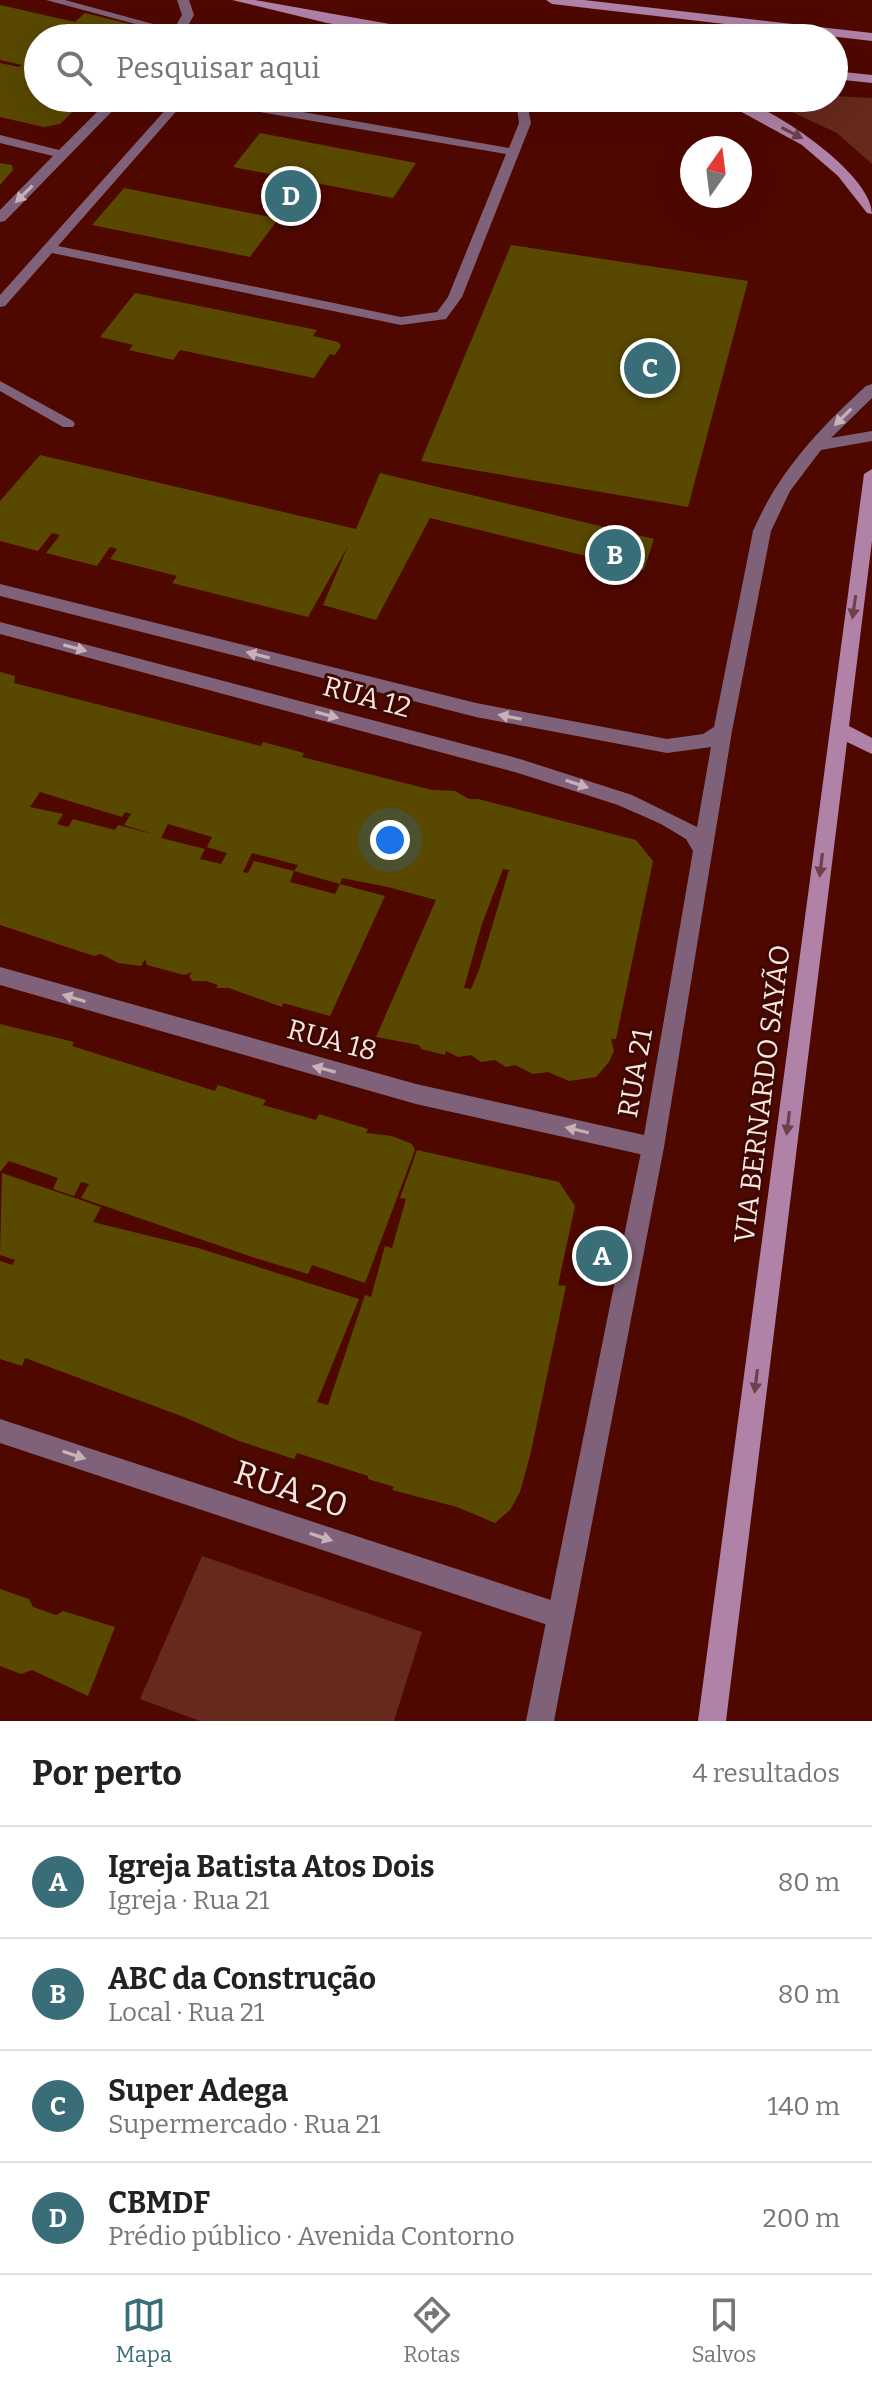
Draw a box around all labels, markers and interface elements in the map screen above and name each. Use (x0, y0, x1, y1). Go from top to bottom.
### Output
search box (24, 24, 848, 112)
icon: search (52, 46, 96, 90)
text: Pesquisar aqui (116, 50, 320, 86)
one-way arrow (781, 126, 803, 140)
north arrow (680, 136, 752, 208)
pin: D (265, 166, 317, 226)
one-way arrow (15, 184, 34, 203)
pin: C (624, 338, 676, 398)
one-way arrow (833, 408, 852, 427)
pin: B (589, 525, 641, 585)
one-way arrow (847, 595, 860, 620)
one-way arrow (63, 643, 88, 655)
one-way arrow (245, 649, 270, 661)
street label: RUA 12 (320, 669, 414, 725)
one-way arrow (314, 709, 339, 721)
one-way arrow (498, 710, 523, 722)
one-way arrow (565, 779, 589, 791)
your location (370, 820, 410, 860)
one-way arrow (814, 853, 827, 878)
street label: VIA BERNARDO SAYÃO (727, 943, 797, 1245)
one-way arrow (62, 991, 86, 1004)
street label: RUA 18 (284, 1012, 380, 1068)
street label: RUA 21 (611, 1025, 659, 1120)
one-way arrow (312, 1062, 336, 1075)
one-way arrow (781, 1111, 794, 1136)
one-way arrow (565, 1123, 590, 1136)
pin: A (576, 1226, 628, 1286)
one-way arrow (749, 1369, 762, 1394)
one-way arrow (62, 1450, 86, 1462)
street label: RUA 20 (229, 1451, 353, 1527)
one-way arrow (309, 1532, 333, 1544)
text: Por perto (32, 1753, 182, 1794)
text: 4 resultados (692, 1758, 840, 1789)
text: Igreja Batista Atos Dois (108, 1849, 435, 1885)
text: A (49, 1867, 67, 1898)
text: 80 m (778, 1867, 840, 1898)
text: Igreja · Rua 21 (108, 1885, 270, 1916)
text: ABC da Construção (108, 1961, 376, 1997)
text: B (50, 1979, 66, 2010)
text: 80 m (778, 1979, 840, 2010)
text: Local · Rua 21 (108, 1997, 264, 2028)
text: Super Adega (108, 2073, 288, 2109)
text: C (50, 2091, 66, 2122)
text: 140 m (768, 2091, 840, 2122)
text: Supermercado · Rua 21 (108, 2109, 380, 2140)
text: CBMDF (108, 2185, 210, 2221)
text: D (49, 2203, 67, 2234)
text: 200 m (763, 2203, 840, 2234)
text: Prédio público · Avenida Contorno (108, 2221, 515, 2252)
tab: Mapa (116, 2293, 172, 2368)
tab: Rotas (403, 2293, 460, 2368)
tab: Salvos (691, 2293, 756, 2368)

